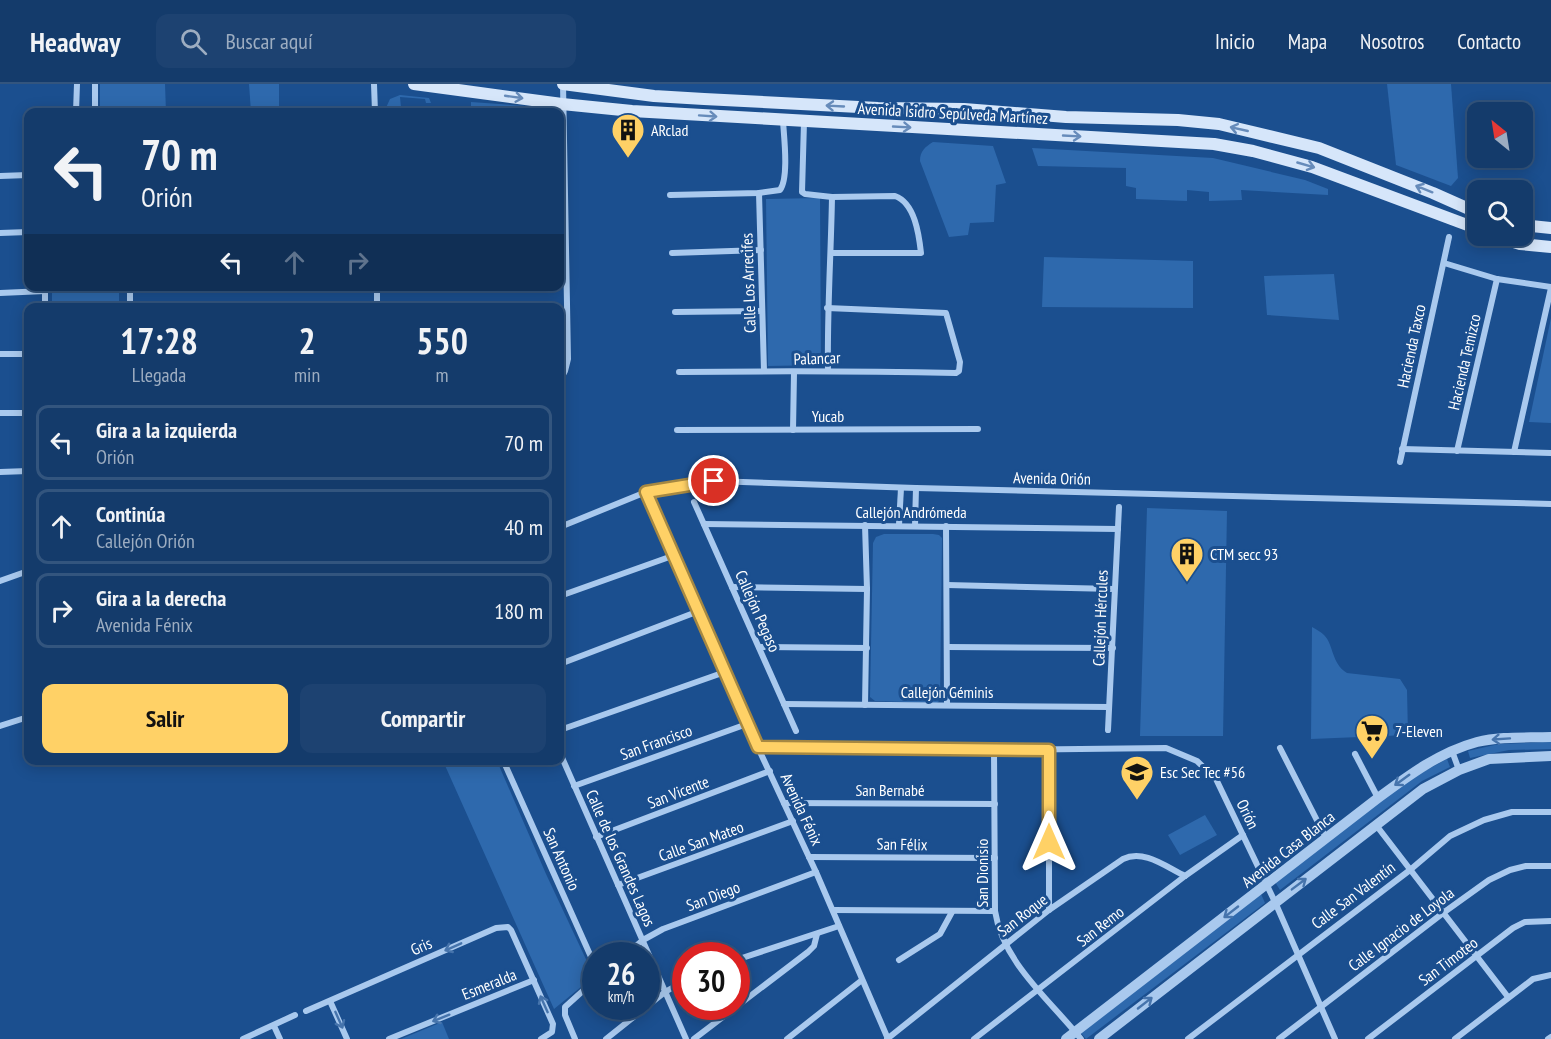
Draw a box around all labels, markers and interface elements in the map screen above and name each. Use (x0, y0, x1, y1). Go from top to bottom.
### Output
search box (156, 14, 576, 68)
text: Headway (30, 23, 120, 60)
icon: search (177, 25, 210, 58)
text: Buscar aquí (225, 27, 313, 55)
text: Inicio (1215, 28, 1255, 55)
text: Mapa (1288, 28, 1327, 55)
text: Nosotros (1360, 28, 1424, 55)
text: Contacto (1457, 28, 1521, 55)
one-way arrow (503, 91, 523, 102)
street label: Avenida Isidro Sepúlveda Martínez (857, 98, 1049, 128)
one-way arrow (826, 100, 846, 111)
north arrow (1467, 102, 1533, 168)
map controls (1467, 102, 1533, 246)
one-way arrow (697, 111, 717, 122)
building icon: ARclad (610, 112, 646, 159)
place label: ARclad (651, 120, 688, 140)
one-way arrow (892, 121, 912, 132)
one-way arrow (1230, 123, 1249, 134)
text: 70 m (141, 127, 218, 182)
one-way arrow (1061, 131, 1081, 142)
icon: left (42, 132, 120, 210)
one-way arrow (1296, 160, 1315, 171)
text: Orión (141, 180, 193, 214)
button: search (1467, 180, 1533, 246)
one-way arrow (1415, 183, 1434, 194)
street label: Calle Los Arrecifes (736, 233, 760, 333)
icon: left (215, 246, 248, 279)
icon: ahead (278, 246, 311, 279)
icon: right (341, 246, 374, 279)
street label: Hacienda Taxco (1392, 302, 1430, 390)
street label: Hacienda Temizco (1443, 312, 1485, 412)
text: 17:28 (120, 317, 198, 364)
text: 2 (298, 317, 316, 364)
text: 550 (416, 317, 468, 364)
street label: Palancar (793, 347, 841, 369)
text: Llegada (132, 362, 186, 388)
text: min (294, 362, 320, 388)
text: m (436, 362, 449, 388)
street label: Yucab (812, 406, 844, 426)
text: Gira a la izquierda (96, 416, 237, 444)
icon: left (45, 426, 78, 459)
text: 70 m (504, 429, 543, 457)
text: Orión (96, 444, 134, 470)
pin (688, 455, 739, 506)
icon: arrive (697, 464, 730, 497)
street label: Avenida Orión (1013, 467, 1091, 489)
text: Continúa (96, 500, 165, 528)
street label: Callejón Andrómeda (855, 502, 967, 522)
icon: ahead (45, 510, 78, 543)
text: 40 m (504, 513, 543, 541)
text: Callejón Orión (96, 528, 195, 554)
building icon: CTM secc 93 (1169, 536, 1205, 583)
place label: CTM secc 93 (1210, 544, 1278, 564)
street label: Callejón Pegaso (731, 567, 785, 655)
street label: Callejón Hércules (1088, 570, 1112, 666)
text: Gira a la derecha (96, 584, 226, 612)
icon: right (45, 594, 78, 627)
text: 180 m (494, 597, 543, 625)
text: Avenida Fénix (96, 612, 193, 638)
street label: Callejón Géminis (901, 682, 993, 702)
button: Salir (42, 684, 288, 753)
button: Compartir (300, 684, 546, 753)
supermarket icon: 7-Eleven (1354, 713, 1390, 760)
street label: San Francisco (617, 720, 695, 764)
place label: 7-Eleven (1395, 721, 1443, 741)
one-way arrow (1491, 734, 1511, 745)
school or university icon: Esc Sec Tec #56 (1119, 754, 1155, 801)
place label: Esc Sec Tec #56 (1160, 762, 1245, 782)
street label: Avenida Fénix (777, 770, 828, 849)
street label: San Vicente (644, 771, 712, 813)
one-way arrow (1395, 774, 1411, 786)
street label: San Bernabé (855, 780, 925, 800)
street label: Calle de los Grandes Lagos (582, 787, 660, 929)
street label: Orión (1232, 796, 1264, 832)
street label: Avenida Casa Blanca (1237, 806, 1339, 892)
position arrow (1017, 810, 1081, 874)
street label: Calle San Mateo (656, 816, 746, 866)
street label: San Antonio (539, 825, 585, 893)
street label: San Félix (876, 834, 928, 854)
street label: San Dionisio (972, 839, 992, 907)
street label: Calle San Valentín (1307, 857, 1399, 933)
street label: San Diego (683, 877, 743, 915)
one-way arrow (1291, 878, 1307, 891)
street label: Calle Ignacio de Loyola (1344, 883, 1458, 975)
street label: San Roque (993, 889, 1051, 941)
street label: San Remo (1072, 901, 1128, 951)
one-way arrow (1223, 905, 1239, 918)
street label: San Timoteo (1414, 932, 1482, 990)
street label: Gris (407, 933, 435, 959)
one-way arrow (445, 941, 463, 953)
speed limit sign: 30 (672, 942, 750, 1020)
text: 26 (607, 954, 635, 993)
street label: Esmeralda (459, 964, 519, 1004)
text: km/h (608, 987, 634, 1006)
one-way arrow (538, 995, 550, 1013)
one-way arrow (1137, 997, 1153, 1010)
one-way arrow (333, 1010, 345, 1028)
one-way arrow (432, 1013, 451, 1024)

